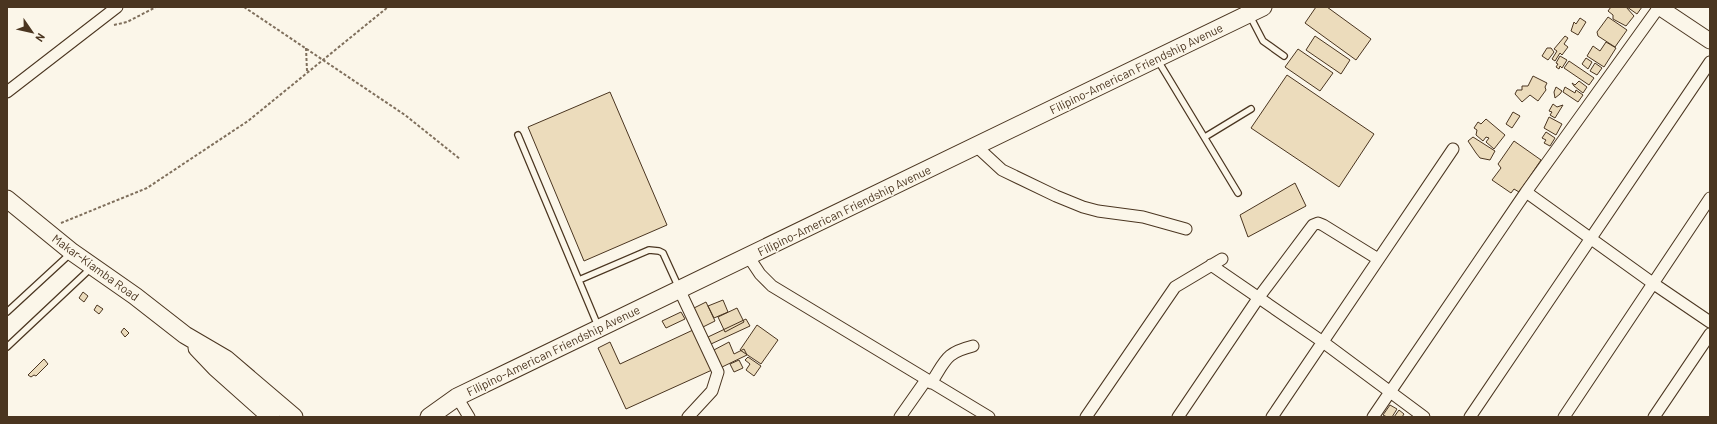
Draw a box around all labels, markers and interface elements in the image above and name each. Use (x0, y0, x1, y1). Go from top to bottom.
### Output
north arrow (12, 12, 52, 52)
street label: Filipino-American Friendship Avenue (1047, 20, 1225, 116)
text: N (33, 31, 48, 45)
street label: Filipino-American Friendship Avenue (755, 162, 933, 258)
street label: Makar-Kiamba Road (50, 231, 142, 303)
street label: Filipino-American Friendship Avenue (464, 302, 642, 398)

